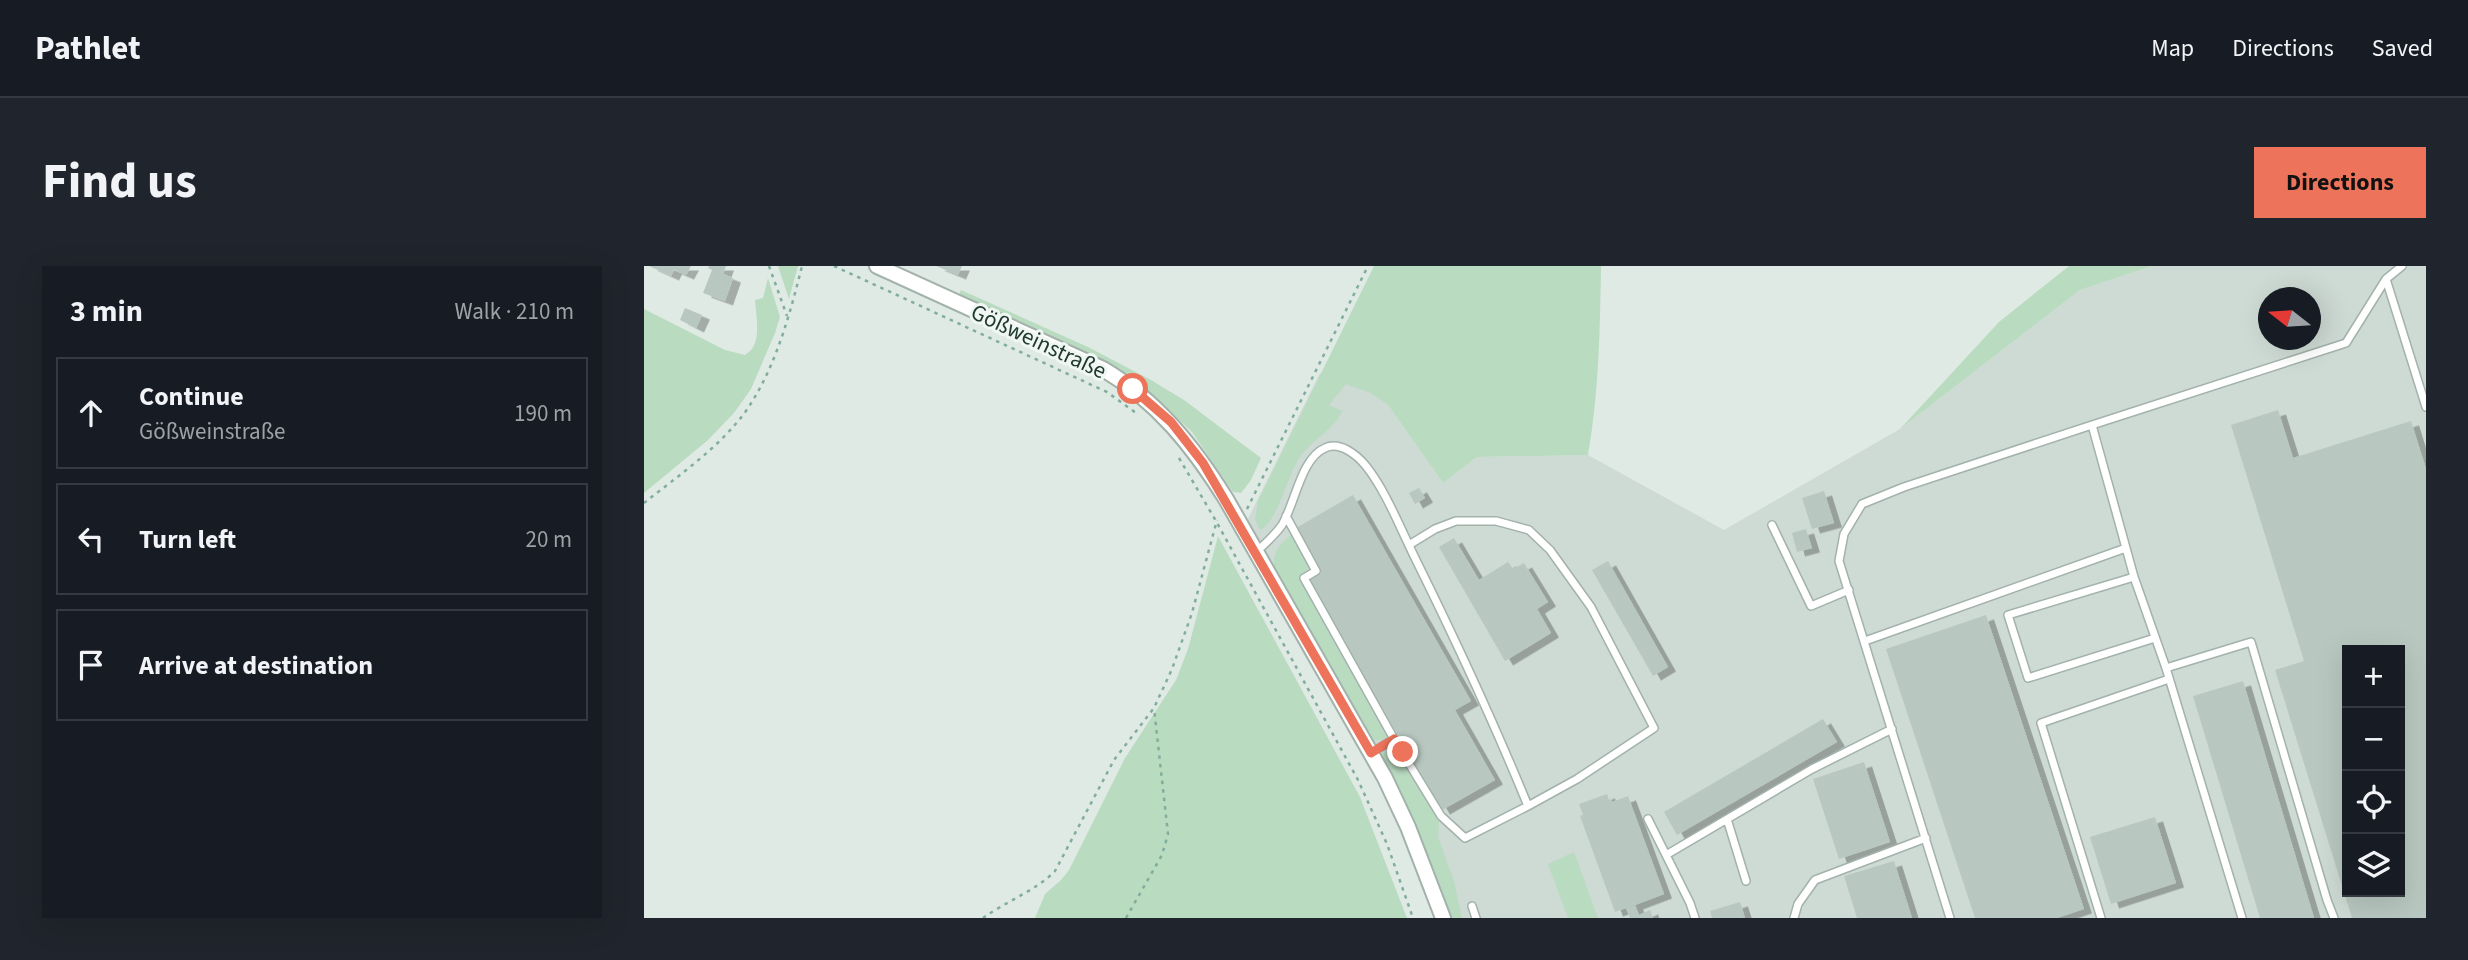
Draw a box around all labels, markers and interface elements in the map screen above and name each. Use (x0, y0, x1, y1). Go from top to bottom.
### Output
text: Pathlet (35, 25, 141, 72)
text: Map (2151, 31, 2194, 66)
text: Directions (2232, 31, 2334, 66)
text: Saved (2372, 31, 2433, 66)
text: Find us (42, 147, 197, 217)
button: Directions (2254, 147, 2426, 218)
north arrow (2258, 287, 2321, 350)
text: 3 min (70, 290, 143, 333)
text: Walk · 210 m (455, 295, 574, 328)
street label: Gößweinstraße (966, 296, 1112, 387)
route start (1117, 373, 1148, 404)
text: Continue (139, 378, 244, 415)
icon: ahead (72, 394, 110, 432)
text: 190 m (514, 397, 572, 430)
text: Gößweinstraße (139, 415, 285, 448)
icon: left (72, 520, 110, 558)
text: Turn left (139, 521, 236, 558)
text: 20 m (525, 523, 572, 556)
map controls (2342, 645, 2405, 897)
button: + (2342, 645, 2405, 708)
icon: arrive (72, 646, 110, 684)
text: Arrive at destination (139, 647, 373, 684)
button: − (2342, 708, 2405, 771)
route end (1387, 736, 1418, 767)
button: locate (2342, 771, 2405, 834)
button: layers (2342, 834, 2405, 897)

